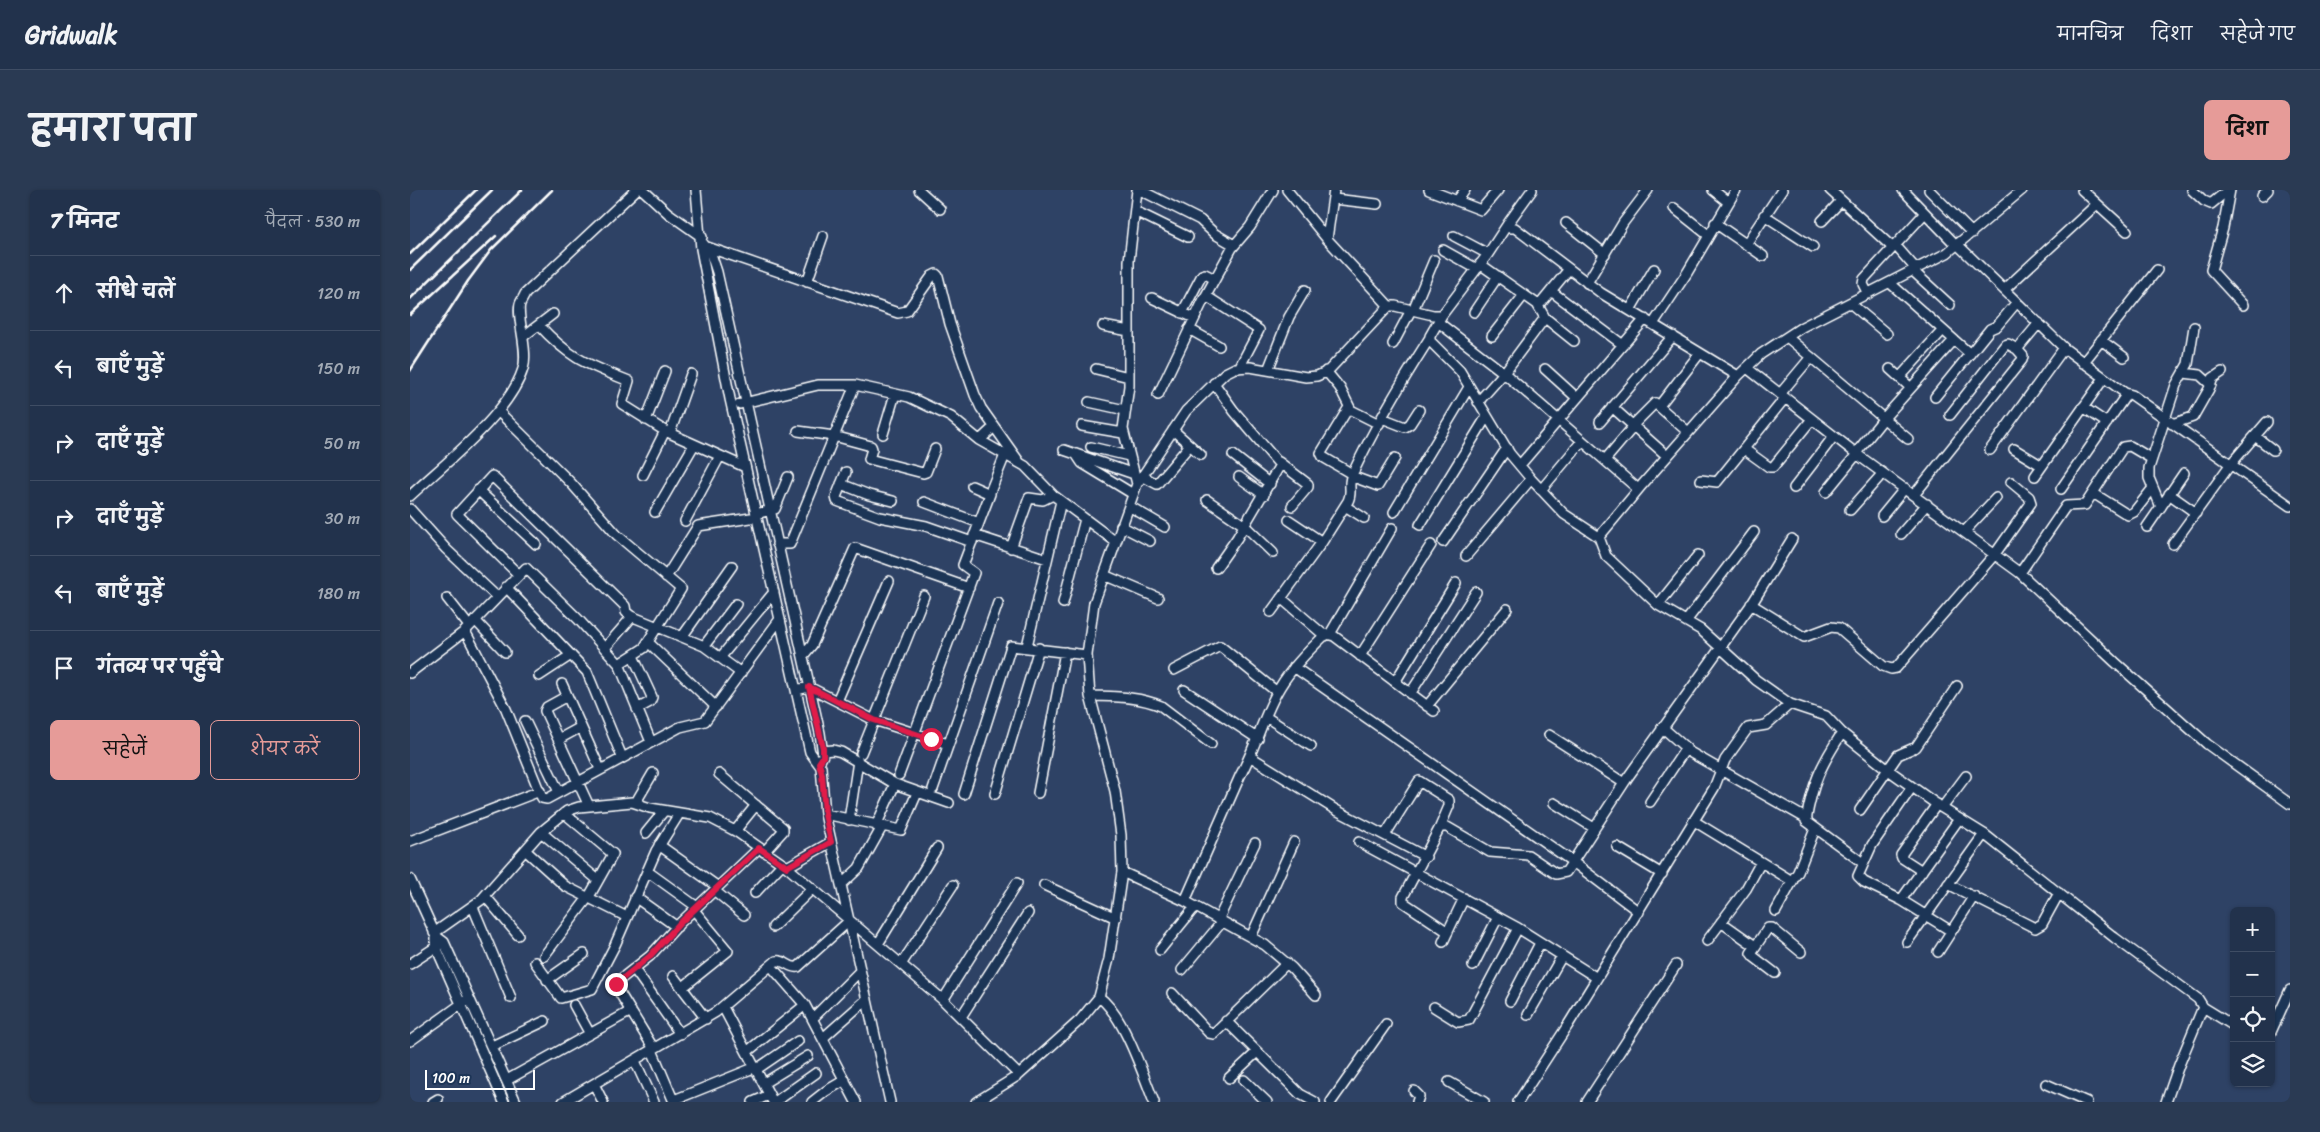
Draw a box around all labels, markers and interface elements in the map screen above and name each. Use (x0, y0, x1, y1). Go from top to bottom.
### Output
text: Gridwalk (25, 14, 117, 56)
text: मानचित्र (2057, 18, 2123, 50)
text: दिशा (2151, 18, 2192, 50)
text: सहेजे गए (2220, 18, 2295, 50)
text: हमारा पता (30, 97, 195, 159)
button: दिशा (2204, 100, 2290, 160)
text: 7 मिनट (50, 202, 118, 240)
text: पैदल · 530 m (265, 207, 360, 236)
text: सीधे चलें (97, 275, 175, 308)
icon: ahead (50, 279, 78, 307)
text: 120 m (317, 279, 360, 308)
text: बाएँ मुड़ें (97, 350, 164, 383)
icon: left (50, 354, 78, 382)
text: 150 m (317, 354, 360, 383)
text: दाएँ मुड़ें (97, 425, 163, 458)
icon: right (50, 429, 78, 457)
text: 50 m (324, 429, 360, 458)
text: दाएँ मुड़ें (97, 500, 163, 533)
icon: right (50, 504, 78, 532)
text: 30 m (325, 504, 360, 533)
text: बाएँ मुड़ें (97, 575, 164, 608)
icon: left (50, 579, 78, 607)
text: 180 m (317, 579, 360, 608)
text: गंतव्य पर पहुँचे (97, 650, 222, 683)
icon: arrive (50, 654, 78, 682)
button: सहेजें (50, 720, 200, 780)
button: शेयर करें (210, 720, 360, 780)
route start (920, 728, 943, 751)
map controls (2230, 907, 2275, 1087)
button: + (2230, 907, 2275, 952)
button: − (2230, 952, 2275, 997)
route end (605, 973, 628, 996)
button: locate (2230, 997, 2275, 1042)
button: layers (2230, 1042, 2275, 1087)
text: 100 m (432, 1066, 470, 1091)
scale bar (425, 1067, 535, 1090)

